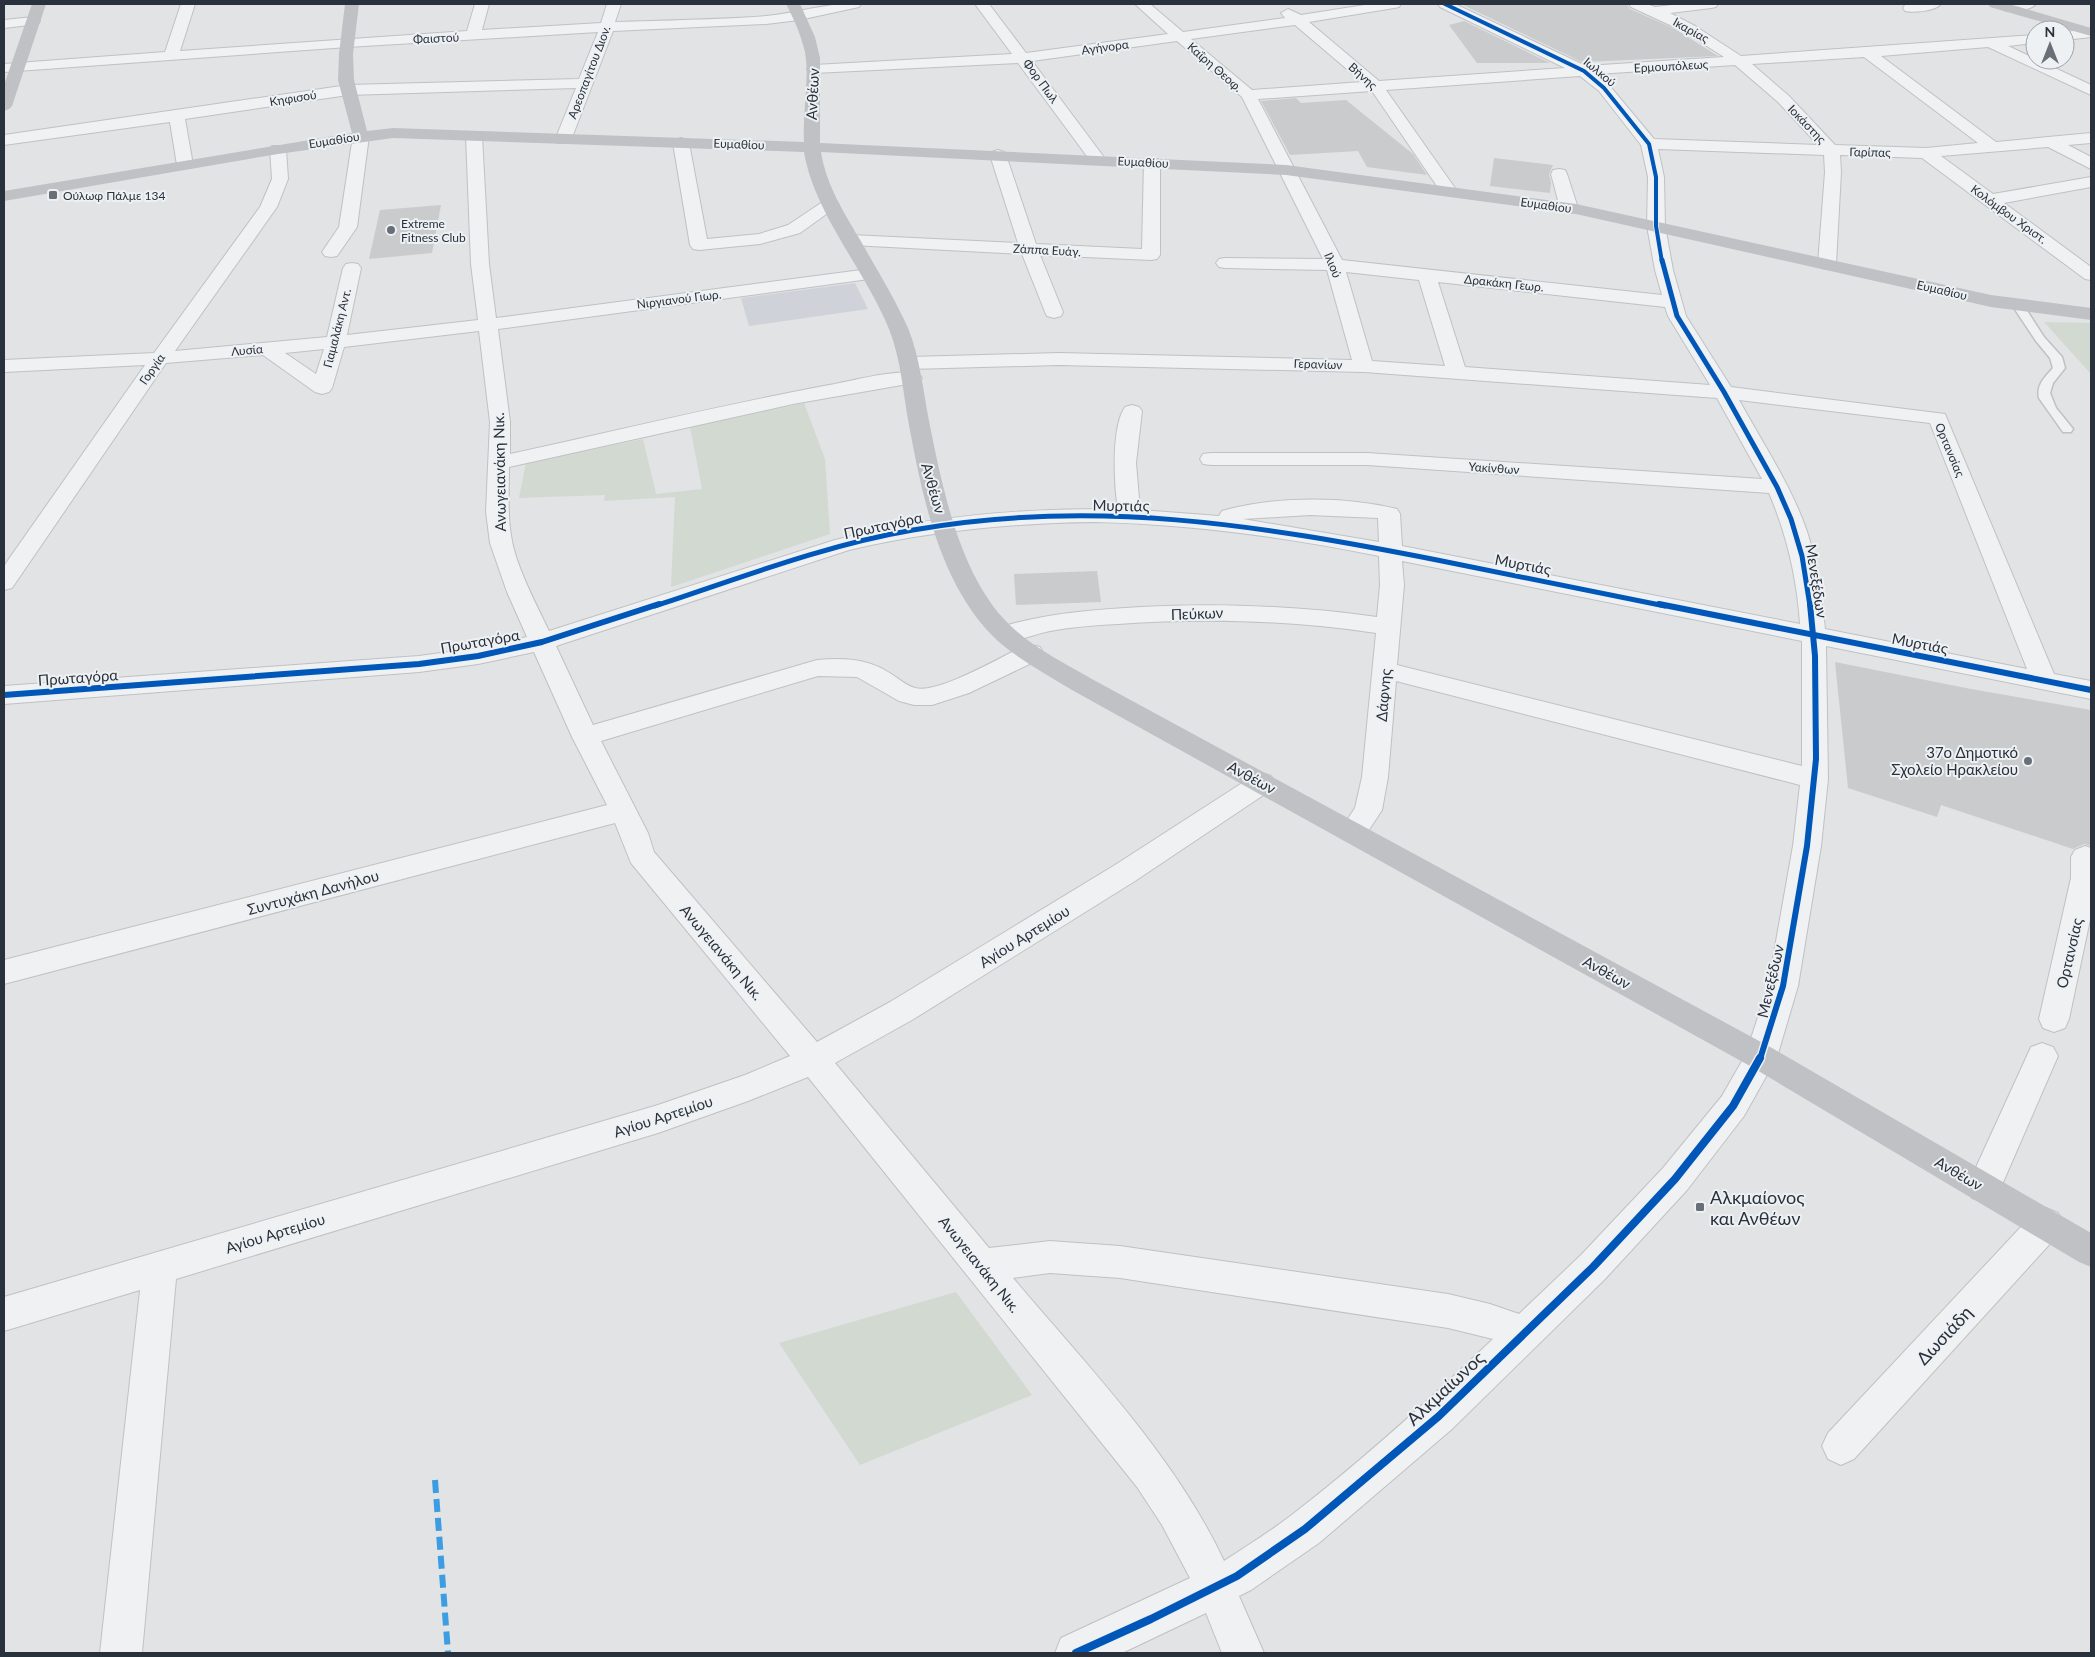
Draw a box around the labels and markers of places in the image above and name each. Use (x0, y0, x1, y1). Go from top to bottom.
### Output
place label: Ούλωφ Πάλμε 134 (63, 188, 165, 203)
marker: Ούλωφ Πάλμε 134 (47, 189, 59, 201)
place label: Extreme Fitness Club (401, 216, 466, 245)
marker: Extreme Fitness Club (385, 224, 397, 236)
place label: 37ο Δημοτικό Σχολείο Ηρακλείου (1891, 743, 2018, 778)
marker: 37ο Δημοτικό Σχολείο Ηρακλείου (2022, 755, 2034, 767)
place label: Αλκμαίονος και Ανθέων (1710, 1186, 1805, 1229)
marker: Αλκμαίονος και Ανθέων (1694, 1201, 1706, 1213)

